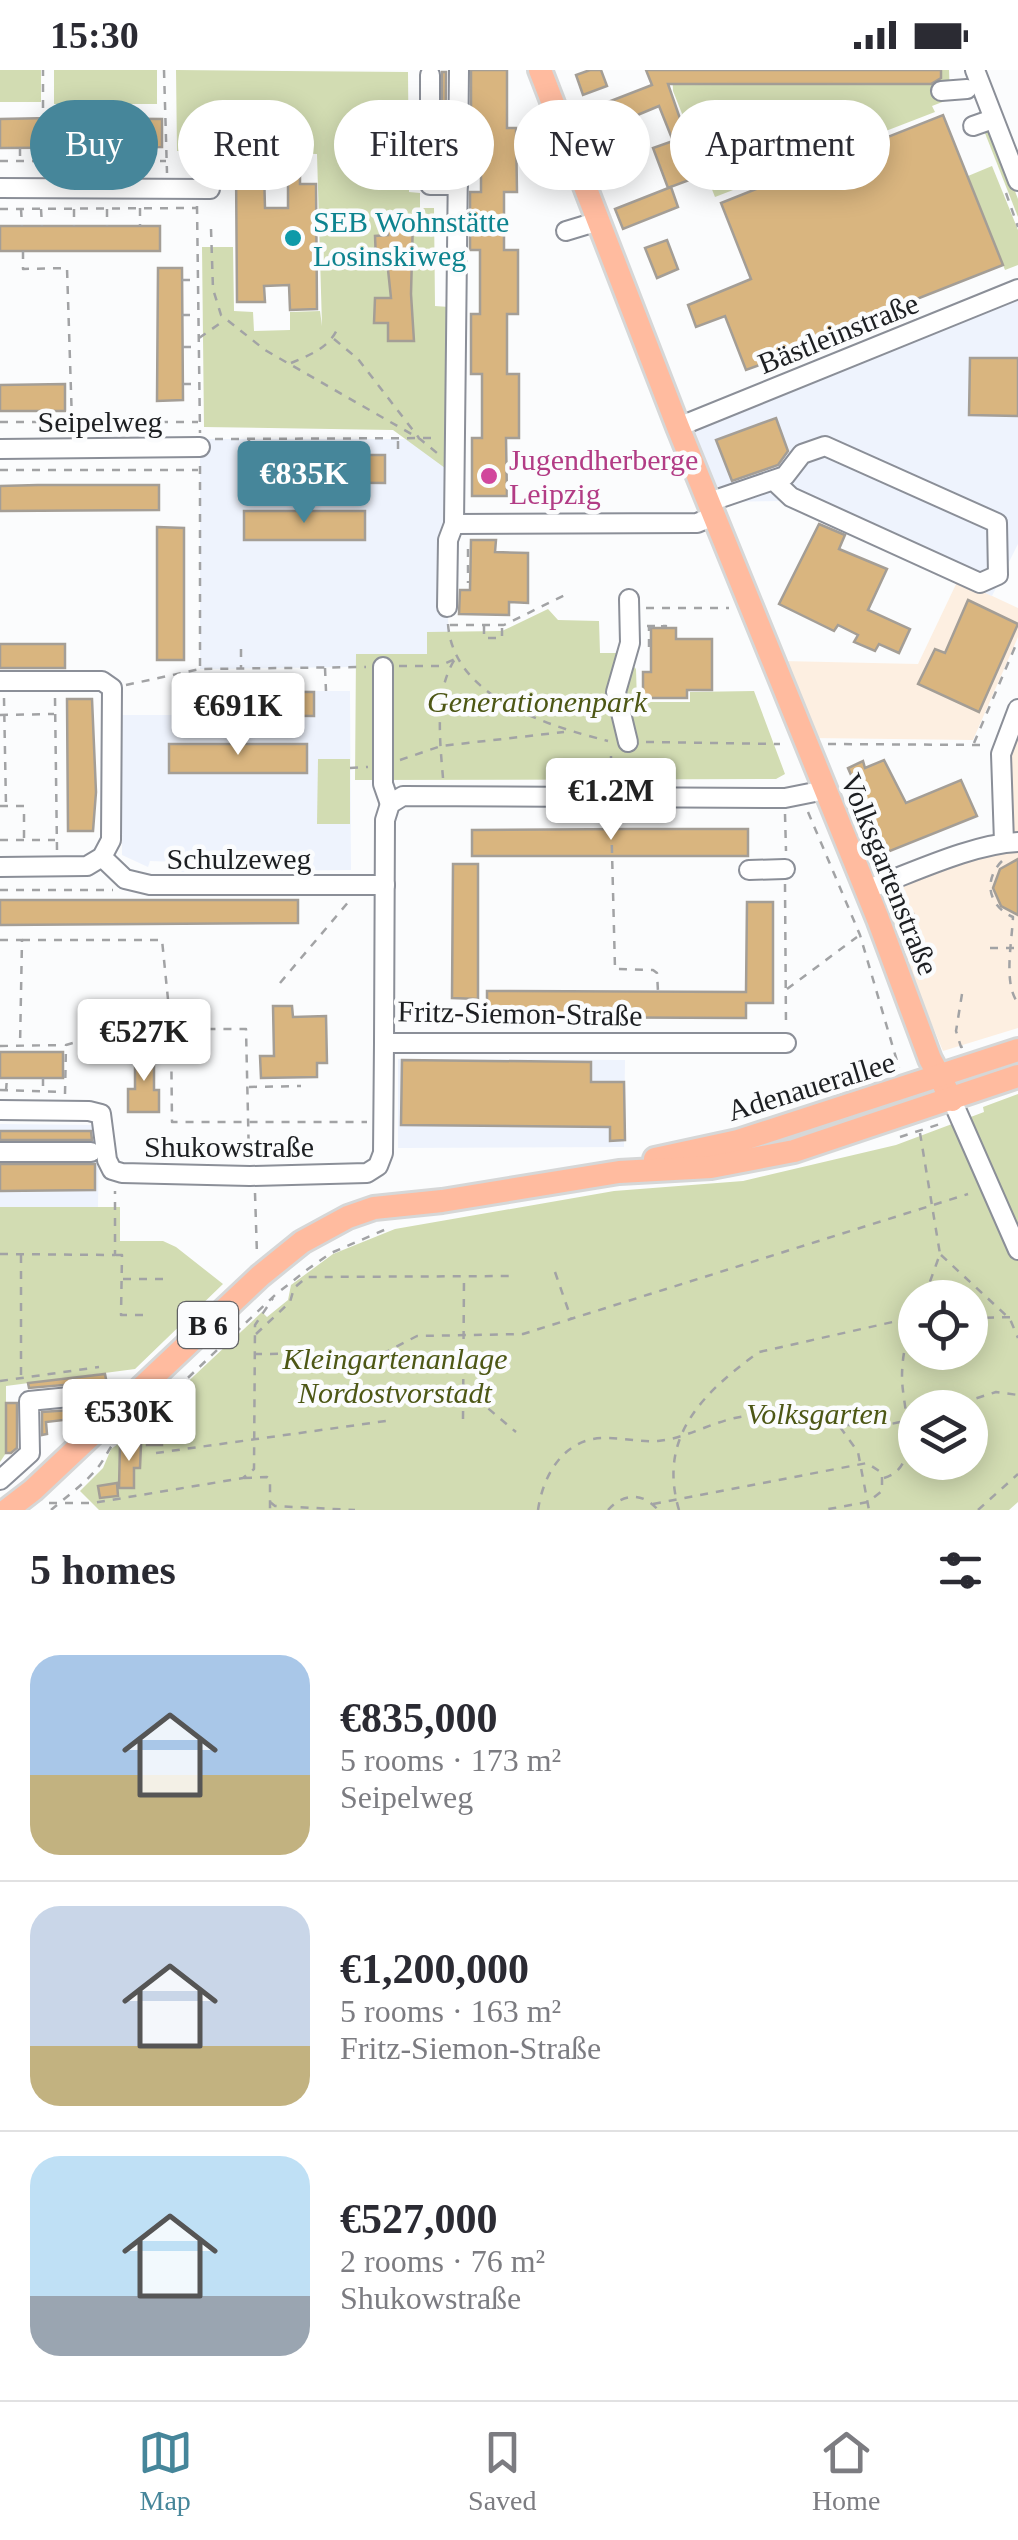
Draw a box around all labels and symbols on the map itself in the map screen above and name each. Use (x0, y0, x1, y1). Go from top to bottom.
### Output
place label: SEB Wohnstätte Losinskiweg (313, 205, 509, 272)
marker: SEB Wohnstätte Losinskiweg (282, 227, 304, 249)
street label: Bästleinstraße (753, 286, 923, 380)
street label: Seipelweg (38, 405, 162, 438)
pin: €835K (234, 441, 374, 526)
place label: Jugendherberge Leipzig (509, 443, 698, 510)
marker: Jugendherberge Leipzig (478, 465, 500, 487)
pin: €691K (168, 673, 308, 758)
park label: Generationenpark (427, 685, 648, 718)
pin: €1.2M (541, 758, 681, 843)
street label: Volksgartenstraße (835, 768, 945, 980)
street label: Schulzeweg (167, 842, 311, 875)
street label: Fritz-Siemon-Straße (397, 994, 643, 1032)
pin: €527K (74, 999, 214, 1084)
street label: Adenauerallee (723, 1045, 899, 1127)
street label: Shukowstraße (144, 1130, 314, 1163)
road number: B 6 (178, 1302, 238, 1348)
park label: Kleingartenanlage Nordostvorstadt (282, 1342, 507, 1409)
pin: €530K (59, 1379, 199, 1464)
park label: Volksgarten (746, 1397, 888, 1430)

